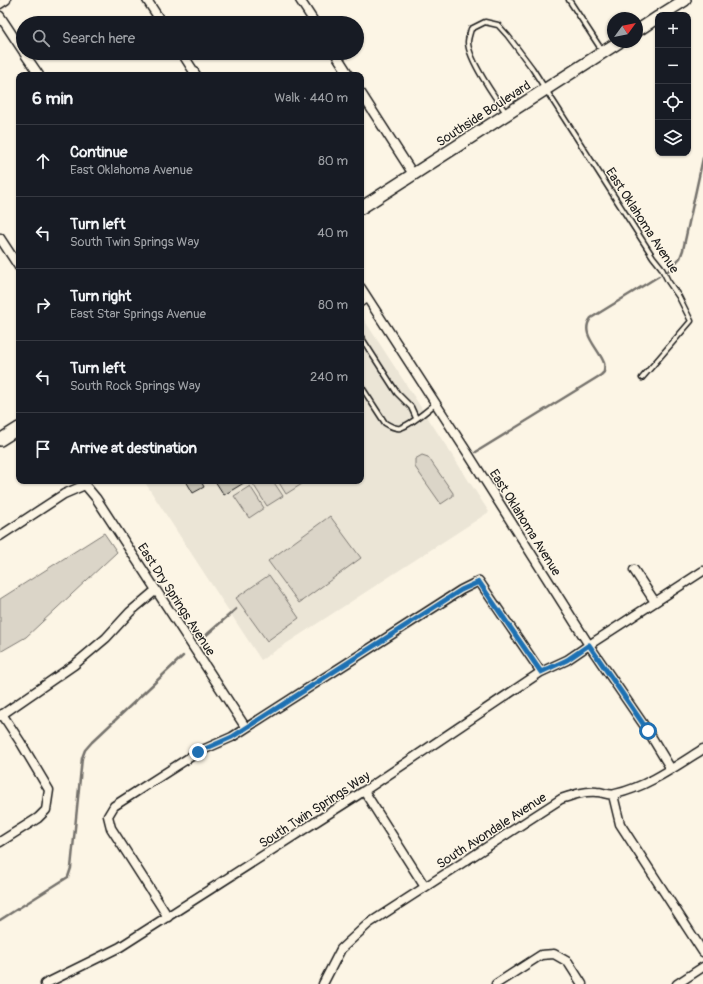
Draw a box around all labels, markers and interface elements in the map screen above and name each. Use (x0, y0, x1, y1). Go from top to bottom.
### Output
north arrow (607, 12, 643, 48)
map controls (655, 12, 691, 156)
button: + (655, 12, 691, 48)
search box (16, 16, 364, 60)
icon: search (30, 27, 52, 49)
text: Search here (62, 29, 135, 48)
button: − (655, 48, 691, 84)
street label: Southside Boulevard (433, 77, 534, 150)
button: locate (655, 84, 691, 120)
text: 6 min (32, 88, 73, 109)
text: Walk · 440 m (274, 90, 348, 106)
button: layers (655, 120, 691, 156)
text: Continue (70, 143, 128, 162)
icon: ahead (32, 150, 54, 172)
text: 80 m (318, 153, 348, 169)
text: East Oklahoma Avenue (70, 162, 193, 178)
street label: East Oklahoma Avenue (602, 165, 683, 277)
text: Turn left (70, 215, 126, 234)
icon: left (32, 222, 54, 244)
text: 40 m (317, 225, 348, 241)
text: South Twin Springs Way (70, 234, 199, 250)
text: Turn right (70, 287, 131, 306)
icon: right (32, 294, 54, 316)
text: 80 m (318, 297, 348, 313)
text: East Star Springs Avenue (70, 306, 206, 322)
text: Turn left (70, 359, 126, 378)
icon: left (32, 366, 54, 388)
text: 240 m (310, 369, 348, 385)
text: South Rock Springs Way (70, 378, 200, 394)
icon: arrive (32, 438, 54, 460)
text: Arrive at destination (70, 439, 197, 458)
street label: East Oklahoma Avenue (486, 466, 565, 579)
street label: East Dry Springs Avenue (134, 540, 219, 659)
route start (639, 722, 657, 740)
route end (189, 743, 207, 761)
street label: South Twin Springs Way (256, 768, 373, 852)
street label: South Avondale Avenue (434, 789, 550, 872)

